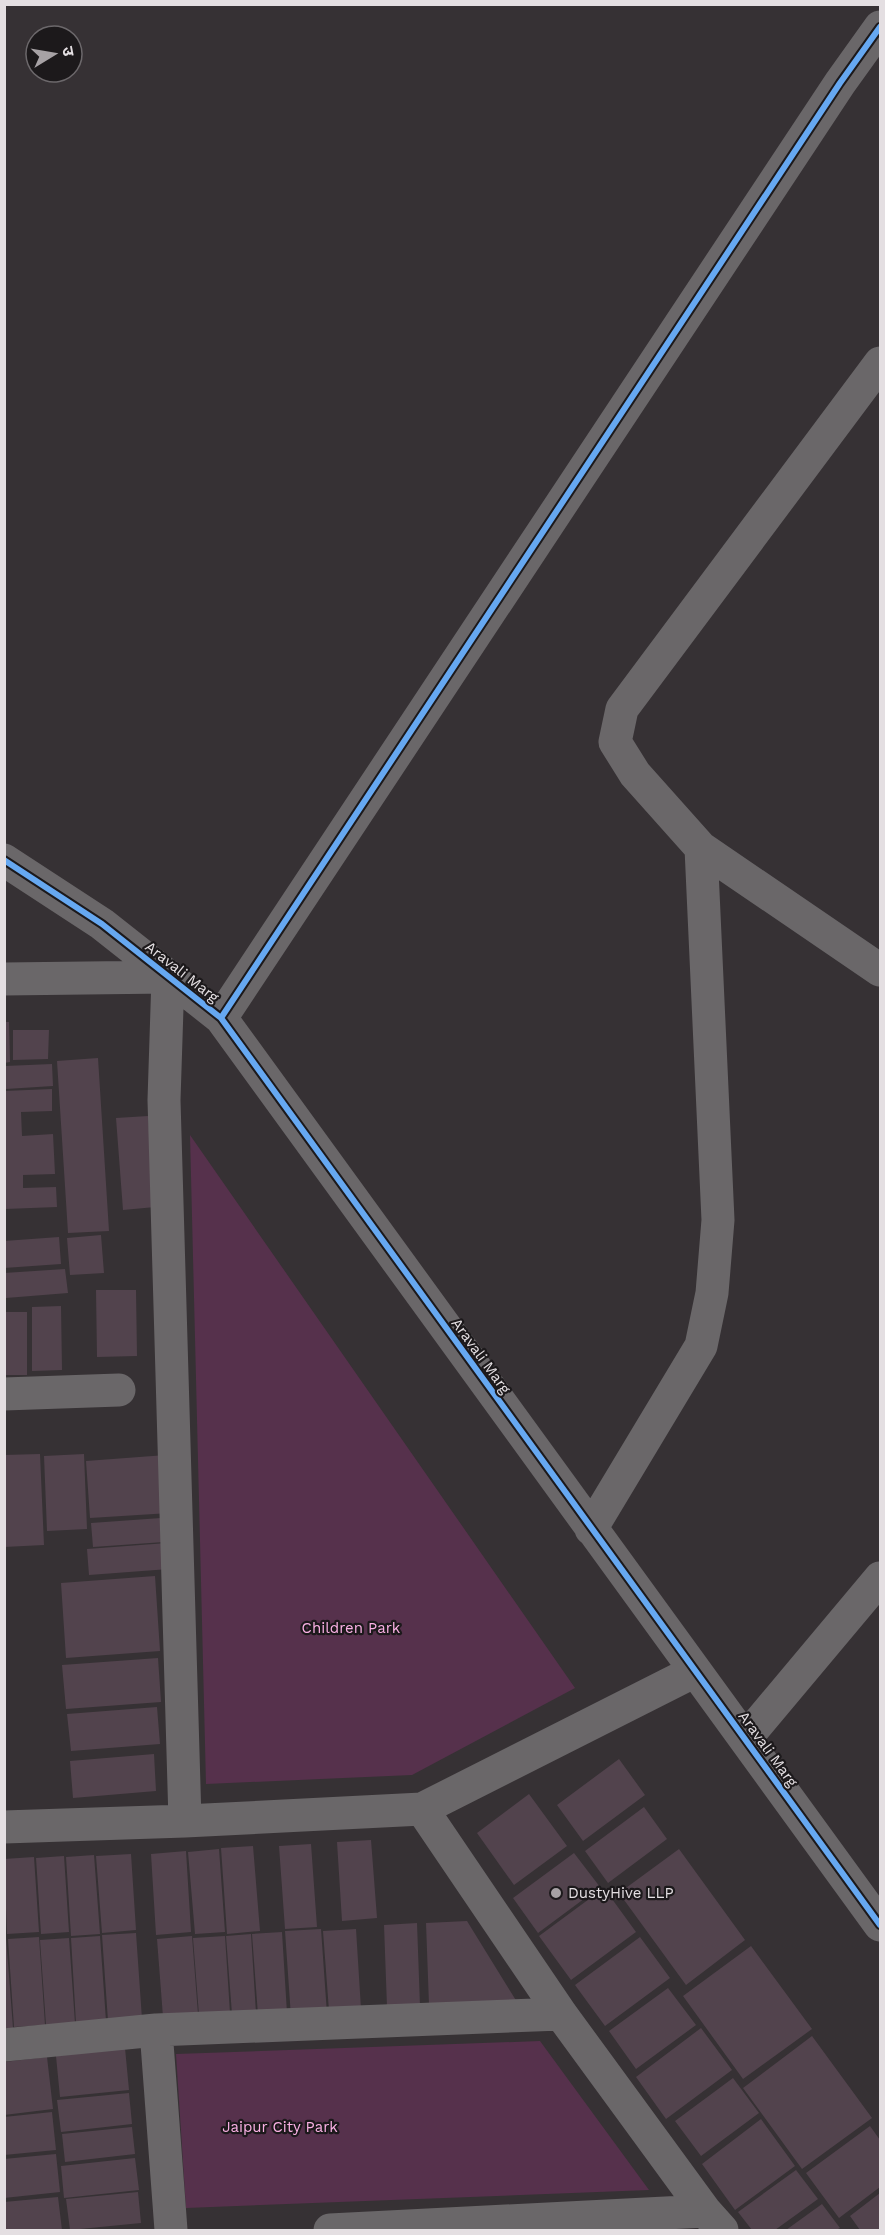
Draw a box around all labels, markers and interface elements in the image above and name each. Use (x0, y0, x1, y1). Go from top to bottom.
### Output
north arrow (24, 24, 84, 84)
text: उ (58, 45, 79, 58)
street label: Aravali Marg (141, 938, 223, 1006)
street label: Aravali Marg (448, 1315, 514, 1397)
park label: Children Park (302, 1619, 401, 1637)
street label: Aravali Marg (735, 1708, 801, 1790)
place label: DustyHive LLP (568, 1884, 674, 1902)
marker: DustyHive LLP (549, 1886, 563, 1900)
park label: Jaipur City Park (222, 2118, 338, 2136)

